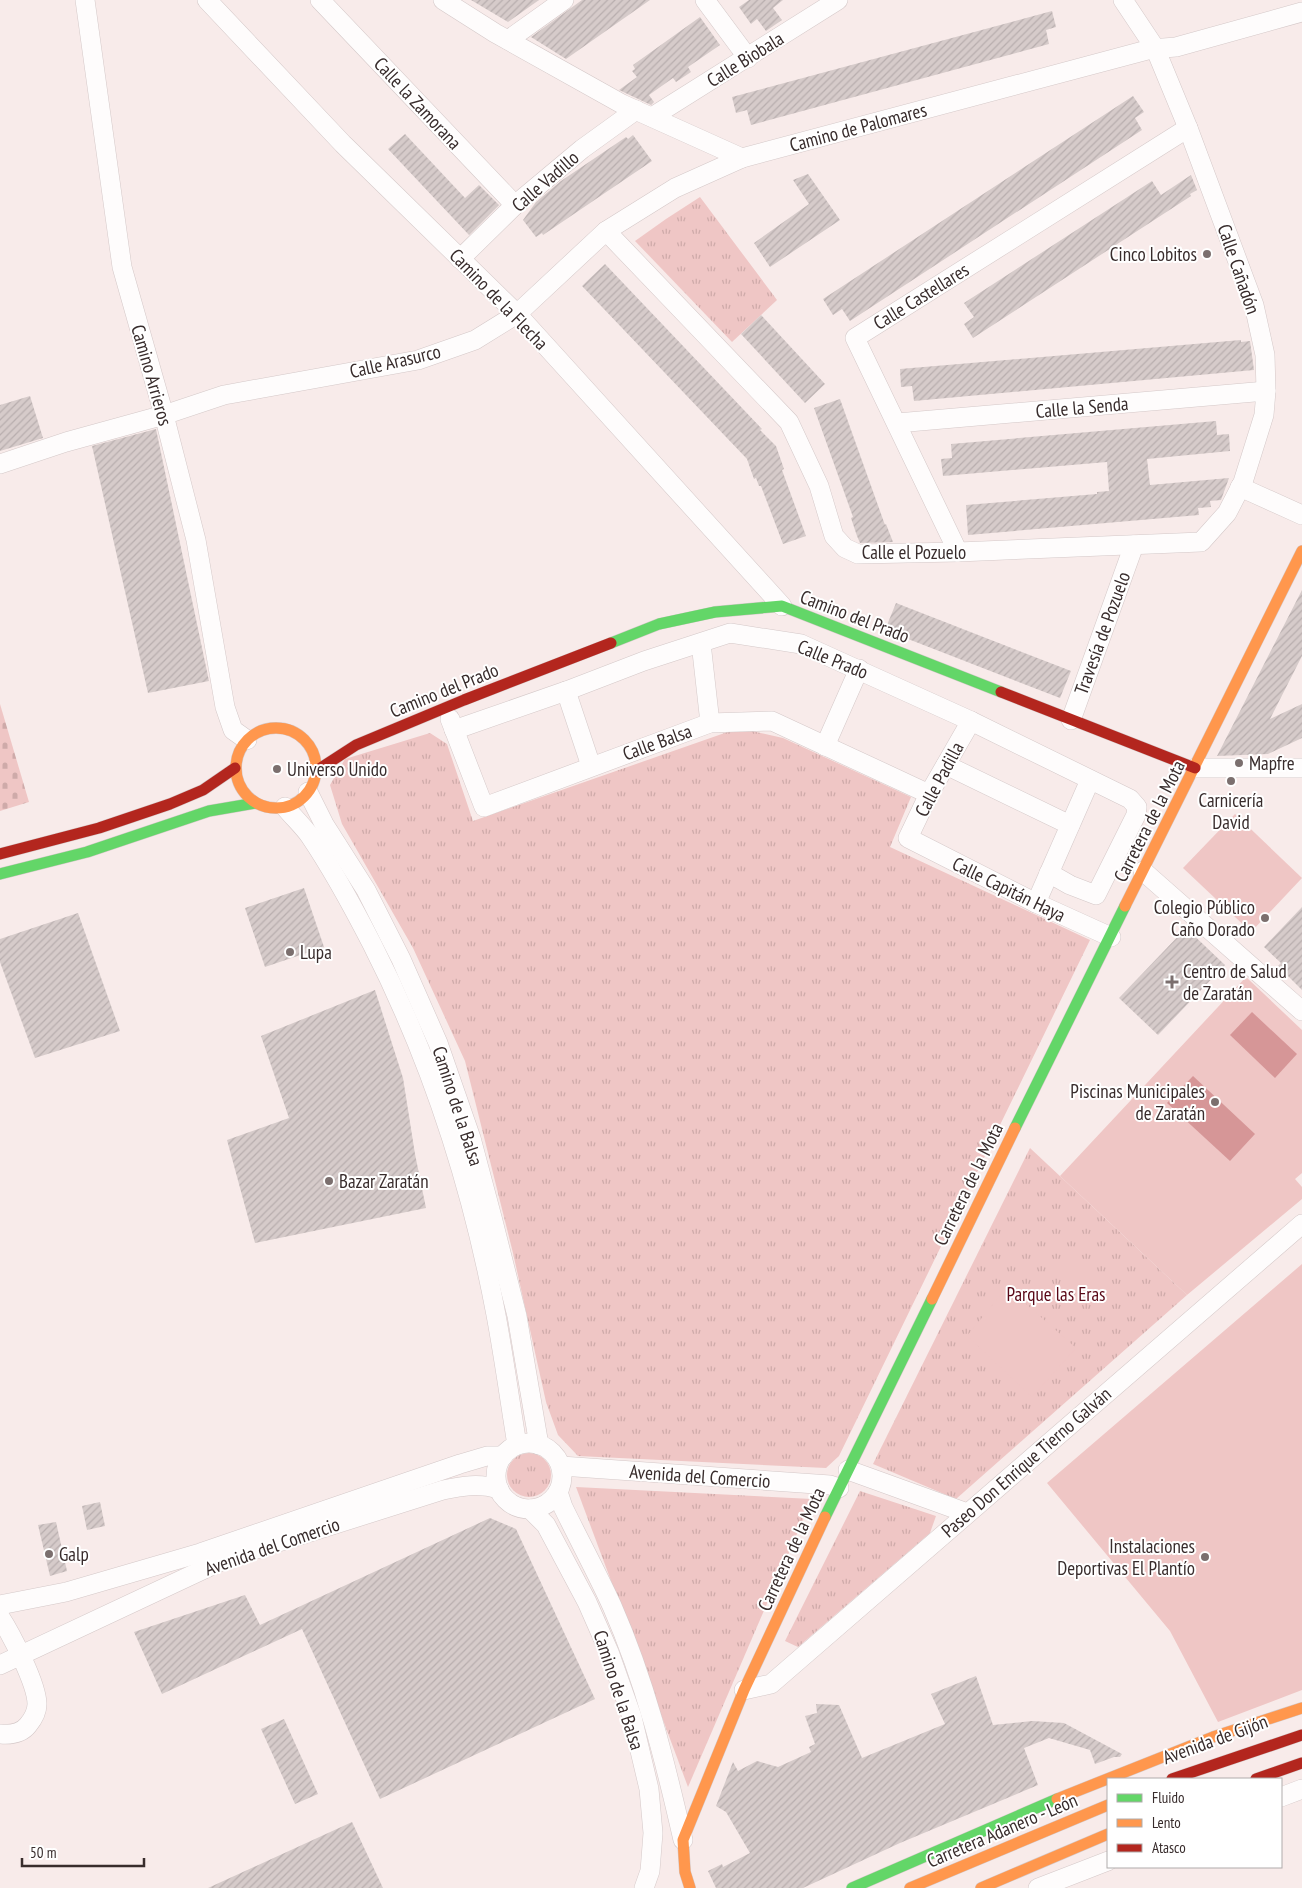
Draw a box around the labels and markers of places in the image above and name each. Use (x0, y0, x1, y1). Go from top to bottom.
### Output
place label: Cinco Lobitos (1110, 242, 1197, 266)
marker: Cinco Lobitos (1201, 248, 1213, 260)
place label: Mapfre (1249, 751, 1295, 775)
place label: Universo Unido (287, 757, 387, 781)
marker: Mapfre (1233, 757, 1245, 769)
marker: Universo Unido (271, 763, 283, 775)
marker: Carnicería David (1225, 775, 1237, 787)
place label: Carnicería David (1199, 788, 1263, 834)
place label: Colegio Público Caño Dorado (1154, 895, 1255, 941)
marker: Colegio Público Caño Dorado (1259, 912, 1271, 924)
place label: Lupa (300, 940, 332, 964)
marker: Lupa (284, 946, 296, 958)
place label: Centro de Salud de Zaratán (1183, 959, 1287, 1005)
marker: Centro de Salud de Zaratán (1165, 975, 1179, 989)
place label: Piscinas Municipales de Zaratán (1070, 1079, 1205, 1125)
marker: Piscinas Municipales de Zaratán (1209, 1096, 1221, 1108)
place label: Bazar Zaratán (339, 1169, 429, 1193)
marker: Bazar Zaratán (323, 1175, 335, 1187)
place label: Instalaciones Deportivas El Plantío (1057, 1534, 1195, 1580)
place label: Galp (59, 1542, 89, 1566)
marker: Galp (43, 1548, 55, 1560)
marker: Instalaciones Deportivas El Plantío (1199, 1551, 1211, 1563)

